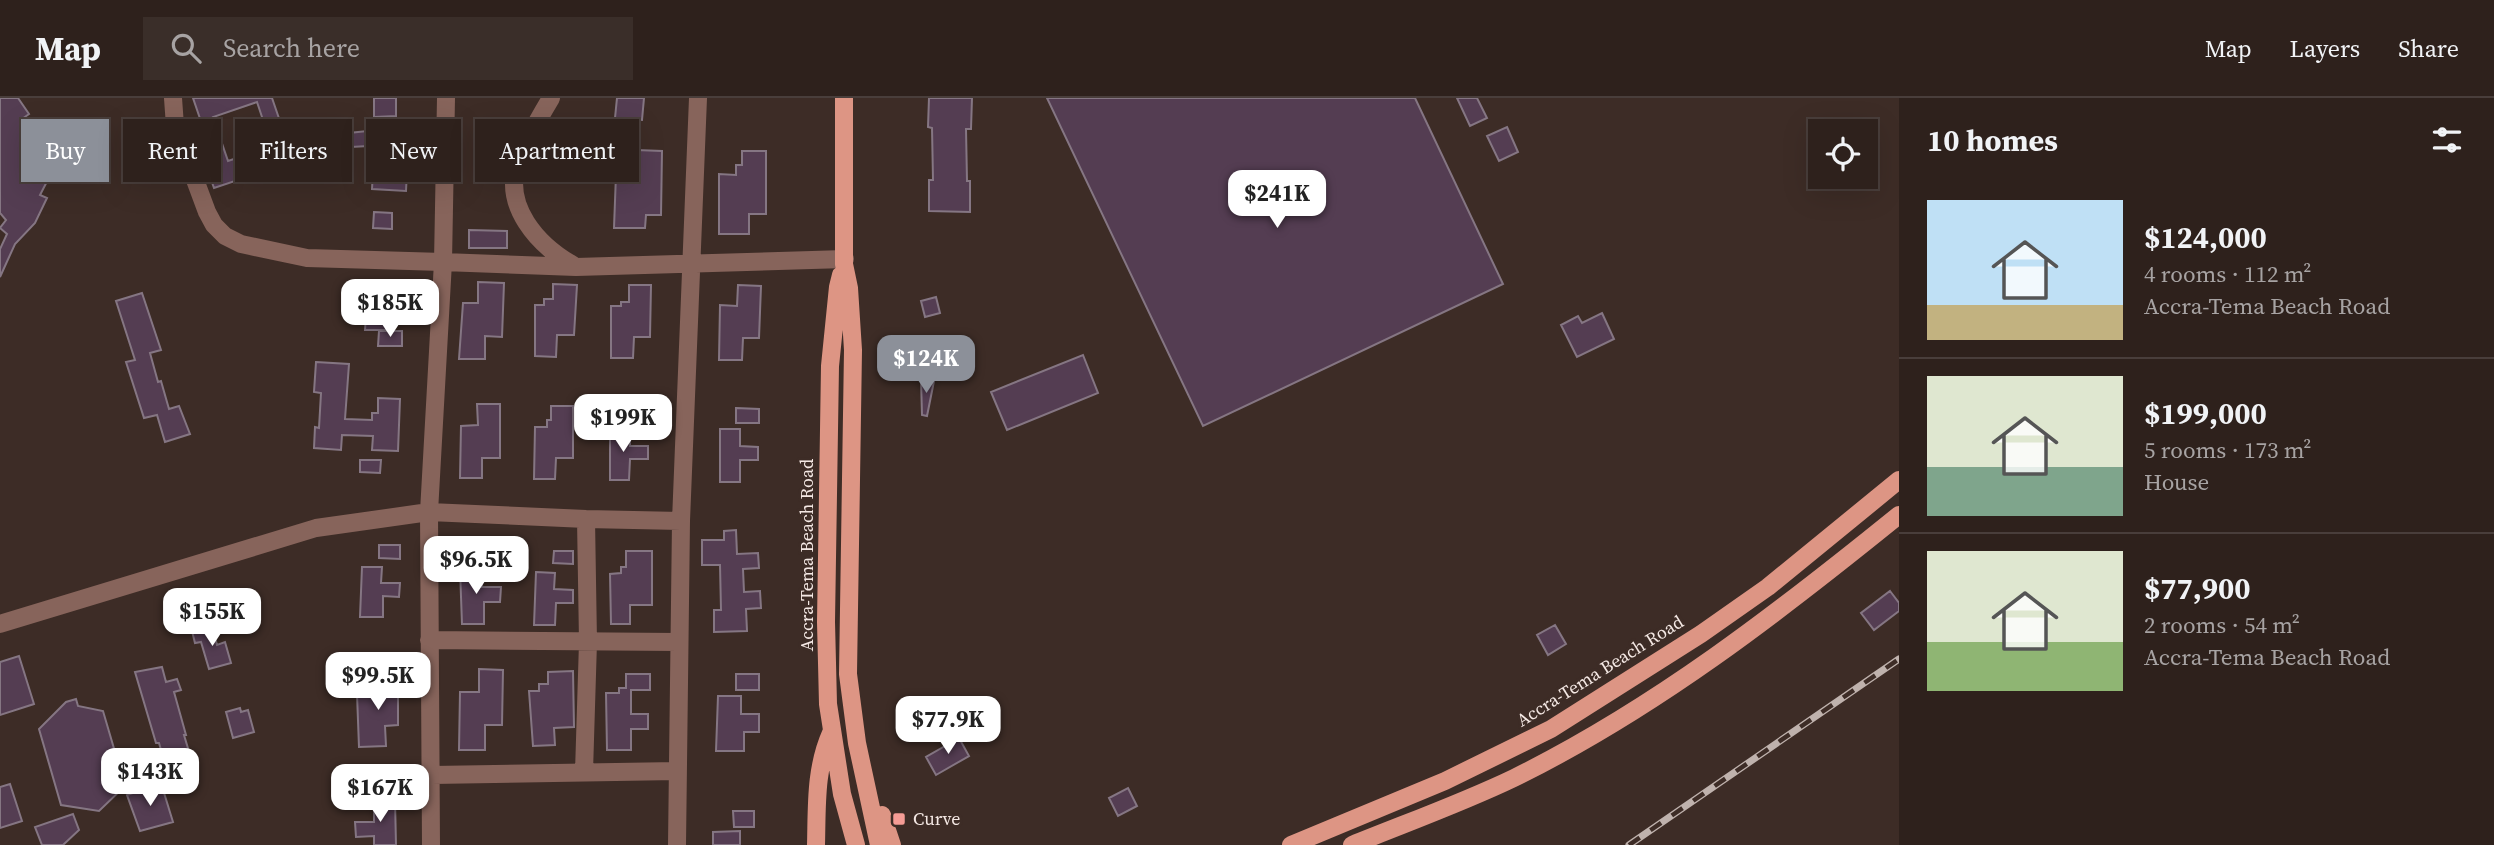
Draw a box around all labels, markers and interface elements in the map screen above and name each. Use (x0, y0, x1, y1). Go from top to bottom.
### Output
search box (143, 17, 633, 80)
text: Map (35, 26, 101, 71)
icon: search (167, 29, 205, 67)
text: Search here (223, 30, 360, 66)
text: Map (2205, 32, 2252, 65)
text: Layers (2290, 32, 2360, 65)
text: Share (2398, 32, 2459, 65)
chip: Buy (21, 119, 109, 182)
chip: Rent (123, 119, 221, 182)
chip: Filters (235, 119, 352, 182)
chip: New (366, 119, 461, 182)
chip: Apartment (475, 119, 639, 182)
map controls (1808, 119, 1878, 189)
button: locate (1808, 119, 1878, 189)
text: 10 homes (1927, 120, 2058, 161)
icon: filters (2428, 121, 2466, 159)
pin: $241K (1228, 170, 1326, 230)
text: $241K (1244, 177, 1310, 209)
text: $124,000 (2144, 217, 2267, 258)
icon: home (1983, 228, 2067, 312)
text: 4 rooms · 112 m² (2144, 258, 2311, 290)
pin: $185K (341, 280, 439, 339)
text: $185K (357, 286, 423, 318)
text: Accra-Tema Beach Road (2144, 290, 2390, 322)
pin: $124K (877, 336, 975, 395)
text: $124K (893, 342, 959, 374)
text: $199,000 (2144, 393, 2267, 434)
pin: $199K (574, 394, 672, 454)
text: $199K (590, 401, 656, 433)
icon: home (1983, 404, 2067, 488)
text: 5 rooms · 173 m² (2144, 434, 2311, 466)
street label: Accra-Tema Beach Road (794, 459, 819, 651)
text: House (2144, 466, 2209, 498)
pin: $96.5K (419, 536, 533, 596)
text: $96.5K (440, 543, 512, 575)
text: $77,900 (2144, 568, 2251, 609)
icon: home (1983, 579, 2067, 663)
pin: $155K (163, 588, 261, 648)
text: $155K (179, 595, 245, 627)
street label: Accra-Tema Beach Road (1511, 609, 1688, 732)
text: 2 rooms · 54 m² (2144, 609, 2300, 641)
text: Accra-Tema Beach Road (2144, 641, 2390, 673)
pin: $99.5K (321, 652, 435, 712)
text: $99.5K (342, 659, 414, 691)
pin: $77.9K (891, 696, 1005, 756)
text: $77.9K (912, 703, 984, 735)
pin: $143K (101, 748, 199, 808)
text: $143K (117, 755, 183, 787)
pin: $167K (331, 764, 429, 824)
text: $167K (347, 771, 413, 803)
place label: Curve (913, 806, 960, 831)
marker: Curve (891, 811, 907, 827)

